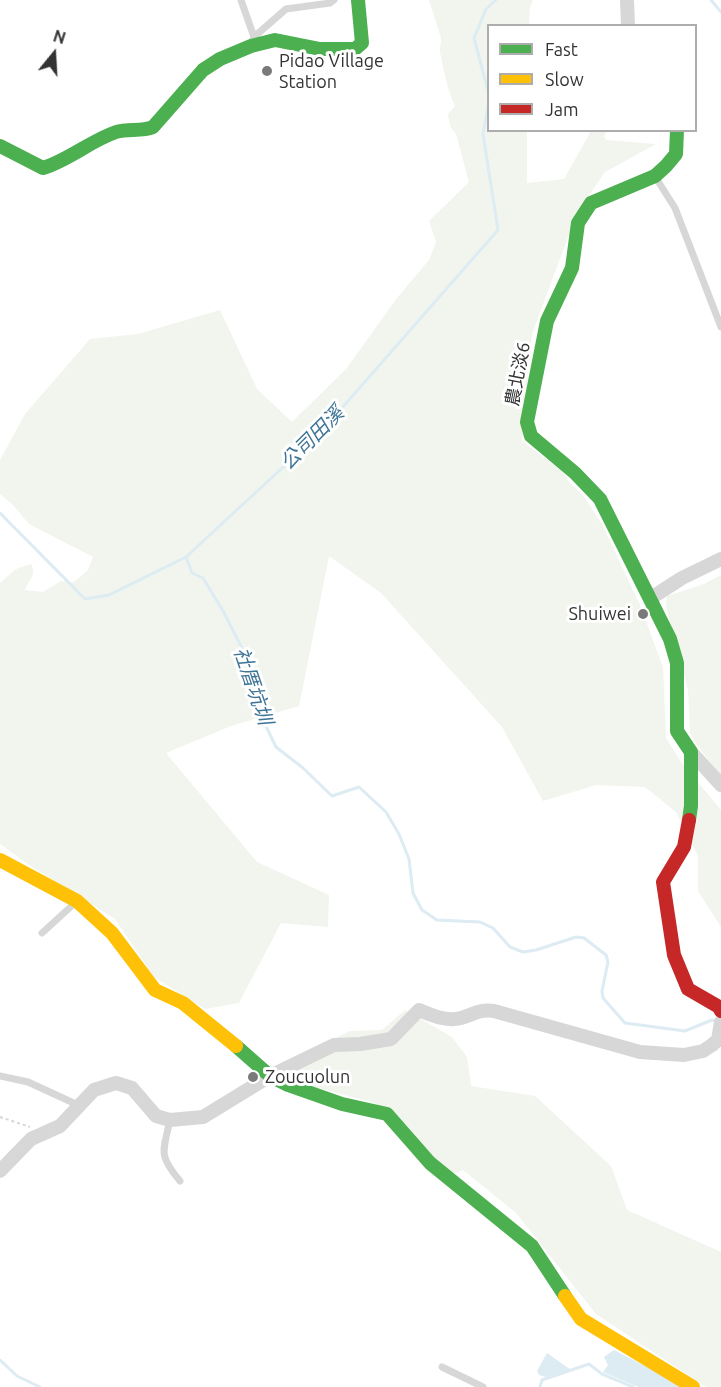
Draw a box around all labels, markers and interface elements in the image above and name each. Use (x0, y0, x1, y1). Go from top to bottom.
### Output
north arrow (24, 24, 84, 84)
legend (487, 24, 697, 132)
text: N (51, 26, 68, 47)
text: Fast (545, 39, 578, 59)
place label: Pidao Village Station (279, 50, 384, 92)
marker: Pidao Village Station (260, 64, 274, 78)
text: Slow (545, 69, 584, 89)
text: Jam (545, 99, 579, 119)
street label: 農北淡6 (501, 340, 535, 408)
water label: 公司田溪 (275, 401, 349, 475)
place label: Shuiwei (568, 603, 631, 625)
marker: Shuiwei (636, 607, 650, 621)
water label: 社厝坑圳 (229, 644, 277, 728)
place label: Zoucuolun (265, 1066, 350, 1088)
marker: Zoucuolun (246, 1070, 260, 1084)

